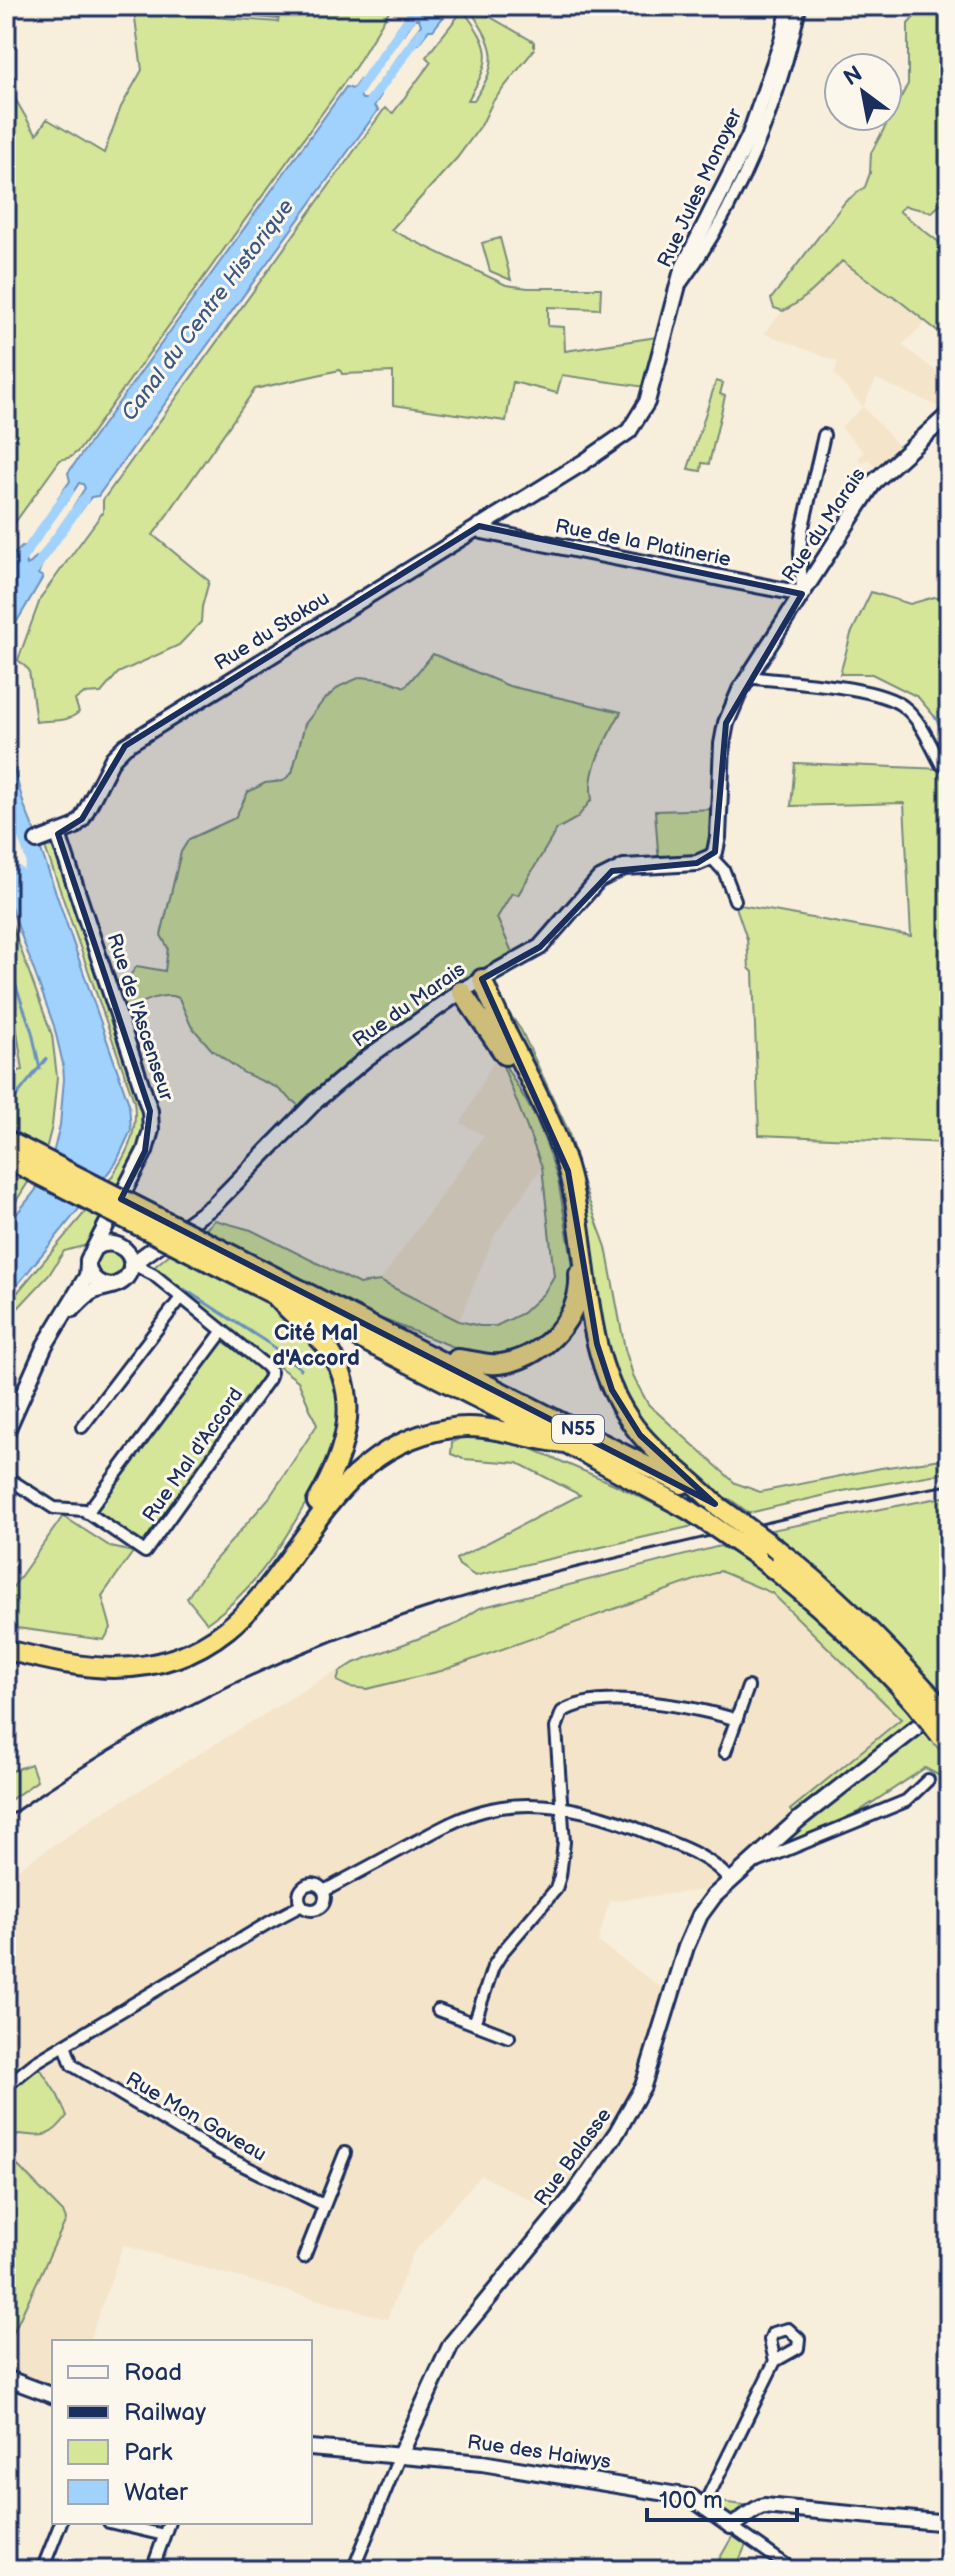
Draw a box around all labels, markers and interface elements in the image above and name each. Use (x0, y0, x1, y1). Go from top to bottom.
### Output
north arrow (823, 52, 903, 132)
text: N (839, 60, 867, 92)
street label: Rue Jules Monoyer (653, 104, 748, 271)
water label: Canal du Centre Historique (116, 194, 300, 426)
street label: Rue du Marais (777, 464, 871, 586)
street label: Rue de la Platinerie (553, 514, 733, 572)
street label: Rue du Stokou (210, 586, 334, 676)
street label: Rue de l'Ascenseur (102, 930, 179, 1104)
street label: Rue du Marais (348, 957, 470, 1053)
district label: Cité Mal d'Accord (272, 1320, 360, 1372)
street label: Rue Mal d'Accord (138, 1383, 248, 1527)
road number: N55 (552, 1415, 604, 1443)
street label: Rue Mon Gaveau (122, 2067, 270, 2167)
street label: Rue Balasse (530, 2103, 617, 2211)
legend (52, 2340, 312, 2524)
text: Road (124, 2358, 182, 2387)
text: Railway (124, 2398, 206, 2427)
street label: Rue des Haiwys (466, 2430, 612, 2474)
text: Park (124, 2438, 172, 2467)
scale bar (647, 2472, 797, 2522)
text: Water (124, 2478, 188, 2507)
text: 100 m (659, 2486, 723, 2515)

